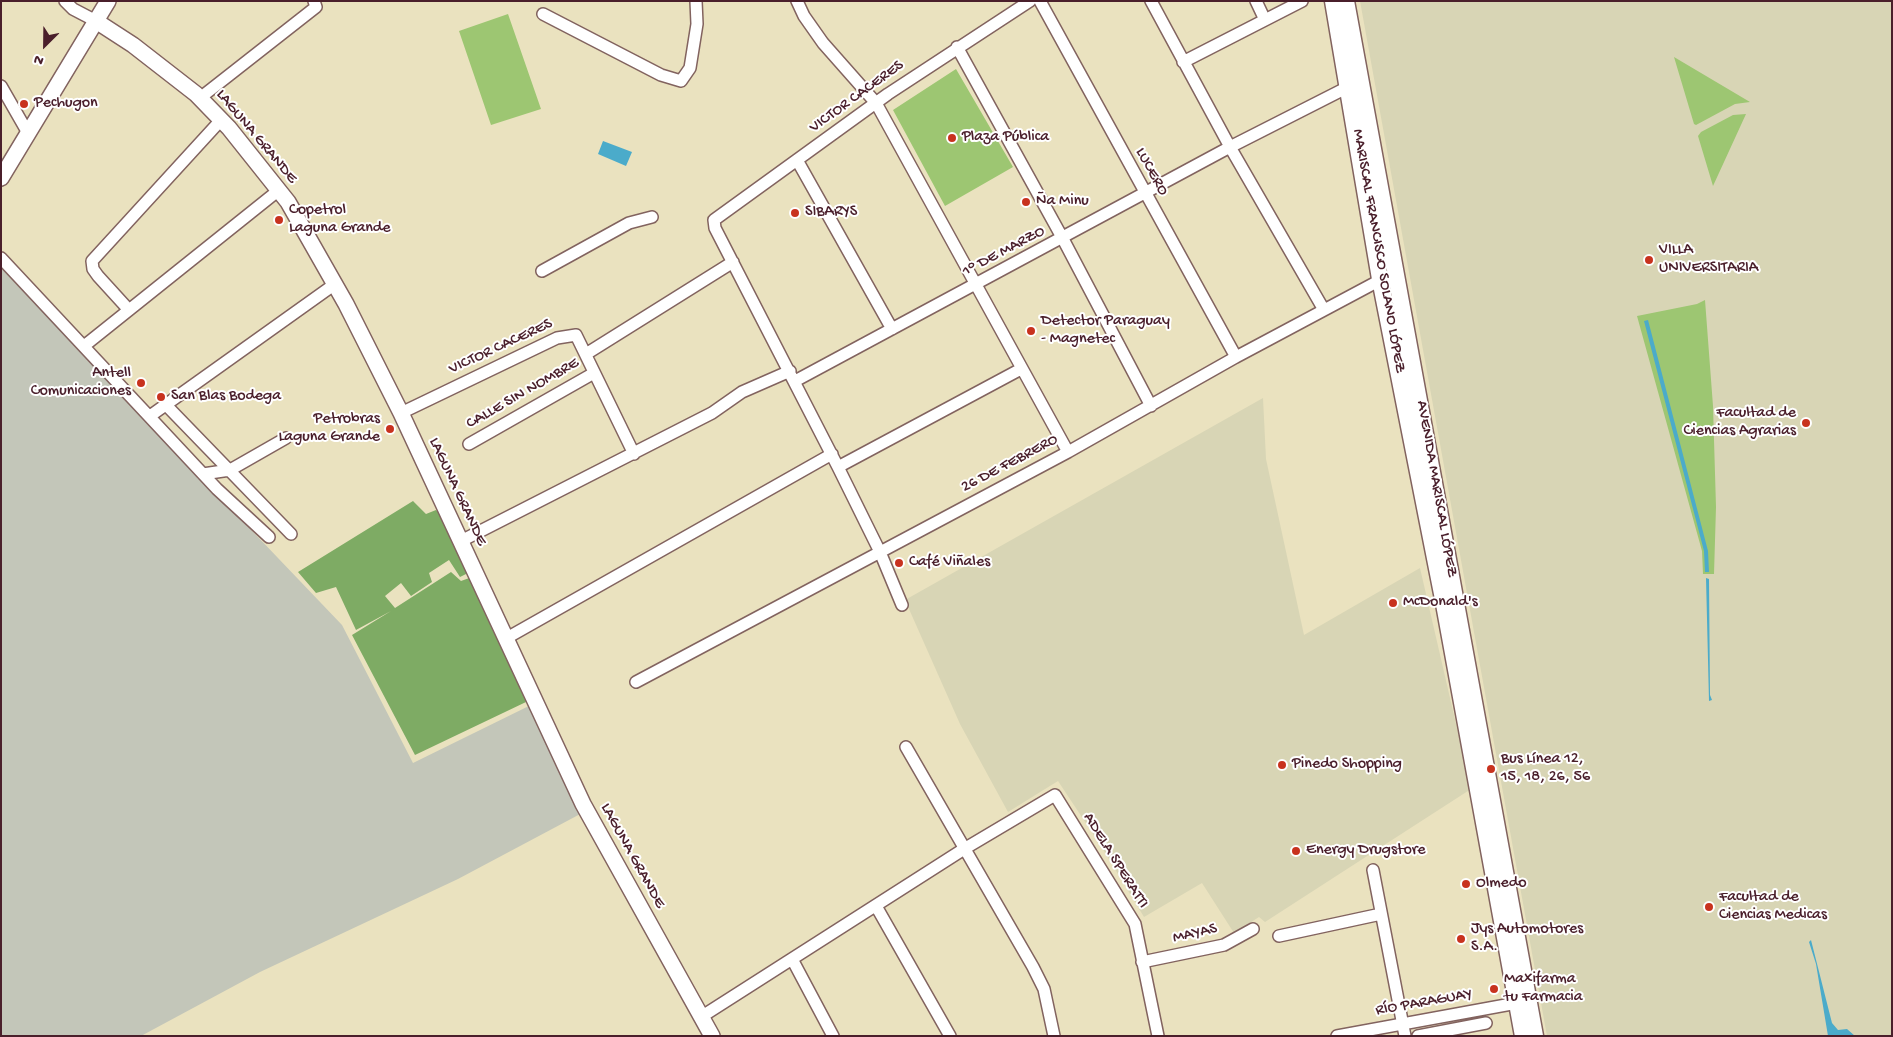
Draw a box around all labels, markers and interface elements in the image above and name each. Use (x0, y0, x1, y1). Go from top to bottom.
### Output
north arrow (20, 20, 70, 70)
text: N (31, 50, 46, 69)
street label: VICTOR CACERES (806, 56, 908, 138)
street label: LAGUNA GRANDE (211, 86, 301, 188)
place label: Pechugon (34, 94, 98, 114)
marker: Pechugon (18, 98, 30, 110)
place label: Plaza Pública (962, 128, 1049, 148)
street label: MARISCAL FRANCISCO SOLANO LÓPEZ (1347, 128, 1409, 374)
marker: Plaza Pública (946, 132, 958, 144)
street label: LUCERO (1130, 145, 1172, 199)
place label: Ña Minu (1036, 192, 1089, 212)
marker: Ña Minu (1020, 196, 1032, 208)
place label: Copetrol Laguna Grande (289, 201, 390, 239)
place label: SIBARYS (805, 203, 857, 223)
marker: SIBARYS (789, 207, 801, 219)
marker: Copetrol Laguna Grande (273, 214, 285, 226)
street label: 1° DE MARZO (960, 222, 1048, 282)
place label: VILLA UNIVERSITARIA (1659, 241, 1758, 279)
marker: VILLA UNIVERSITARIA (1643, 254, 1655, 266)
place label: Detector Paraguay - Magnetec (1041, 312, 1170, 350)
street label: VICTOR CACERES (446, 315, 556, 379)
marker: Detector Paraguay - Magnetec (1025, 325, 1037, 337)
street label: CALLE SIN NOMBRE (463, 354, 583, 434)
place label: Antell Comunicaciones (31, 364, 131, 402)
marker: Antell Comunicaciones (135, 377, 147, 389)
place label: San Blas Bodega (171, 387, 281, 407)
marker: San Blas Bodega (155, 391, 167, 403)
street label: AVENIDA MARISCAL LÓPEZ (1411, 399, 1461, 579)
place label: Facultad de Ciencias Agrarias (1684, 404, 1796, 442)
place label: Petrobras Laguna Grande (278, 410, 380, 448)
marker: Facultad de Ciencias Agrarias (1800, 417, 1812, 429)
marker: Petrobras Laguna Grande (384, 423, 396, 435)
street label: 26 DE FEBRERO (958, 430, 1062, 498)
street label: LAGUNA GRANDE (424, 435, 490, 549)
place label: Café Viñales (909, 553, 990, 573)
marker: Café Viñales (893, 557, 905, 569)
place label: McDonald's (1403, 593, 1478, 613)
marker: McDonald's (1387, 597, 1399, 609)
place label: Bus Línea 12, 15, 18, 26, 56 (1501, 750, 1590, 788)
place label: Pinedo Shopping (1292, 755, 1402, 775)
marker: Pinedo Shopping (1276, 759, 1288, 771)
marker: Bus Línea 12, 15, 18, 26, 56 (1485, 763, 1497, 775)
street label: LAGUNA GRANDE (595, 800, 669, 912)
street label: ADELA SPERATTI (1078, 810, 1152, 912)
place label: Energy Drugstore (1306, 841, 1426, 861)
marker: Energy Drugstore (1290, 845, 1302, 857)
place label: Olmedo (1476, 874, 1526, 894)
marker: Olmedo (1460, 878, 1472, 890)
place label: Facultad de Ciencias Medicas (1719, 888, 1827, 926)
marker: Facultad de Ciencias Medicas (1703, 901, 1715, 913)
street label: MAYAS (1171, 920, 1219, 948)
place label: Jys Automotores S.A. (1471, 920, 1583, 958)
marker: Jys Automotores S.A. (1455, 933, 1467, 945)
place label: Maxifarma tu Farmacia (1504, 970, 1583, 1008)
marker: Maxifarma tu Farmacia (1488, 983, 1500, 995)
street label: RÍO PARAGUAY (1374, 985, 1474, 1021)

